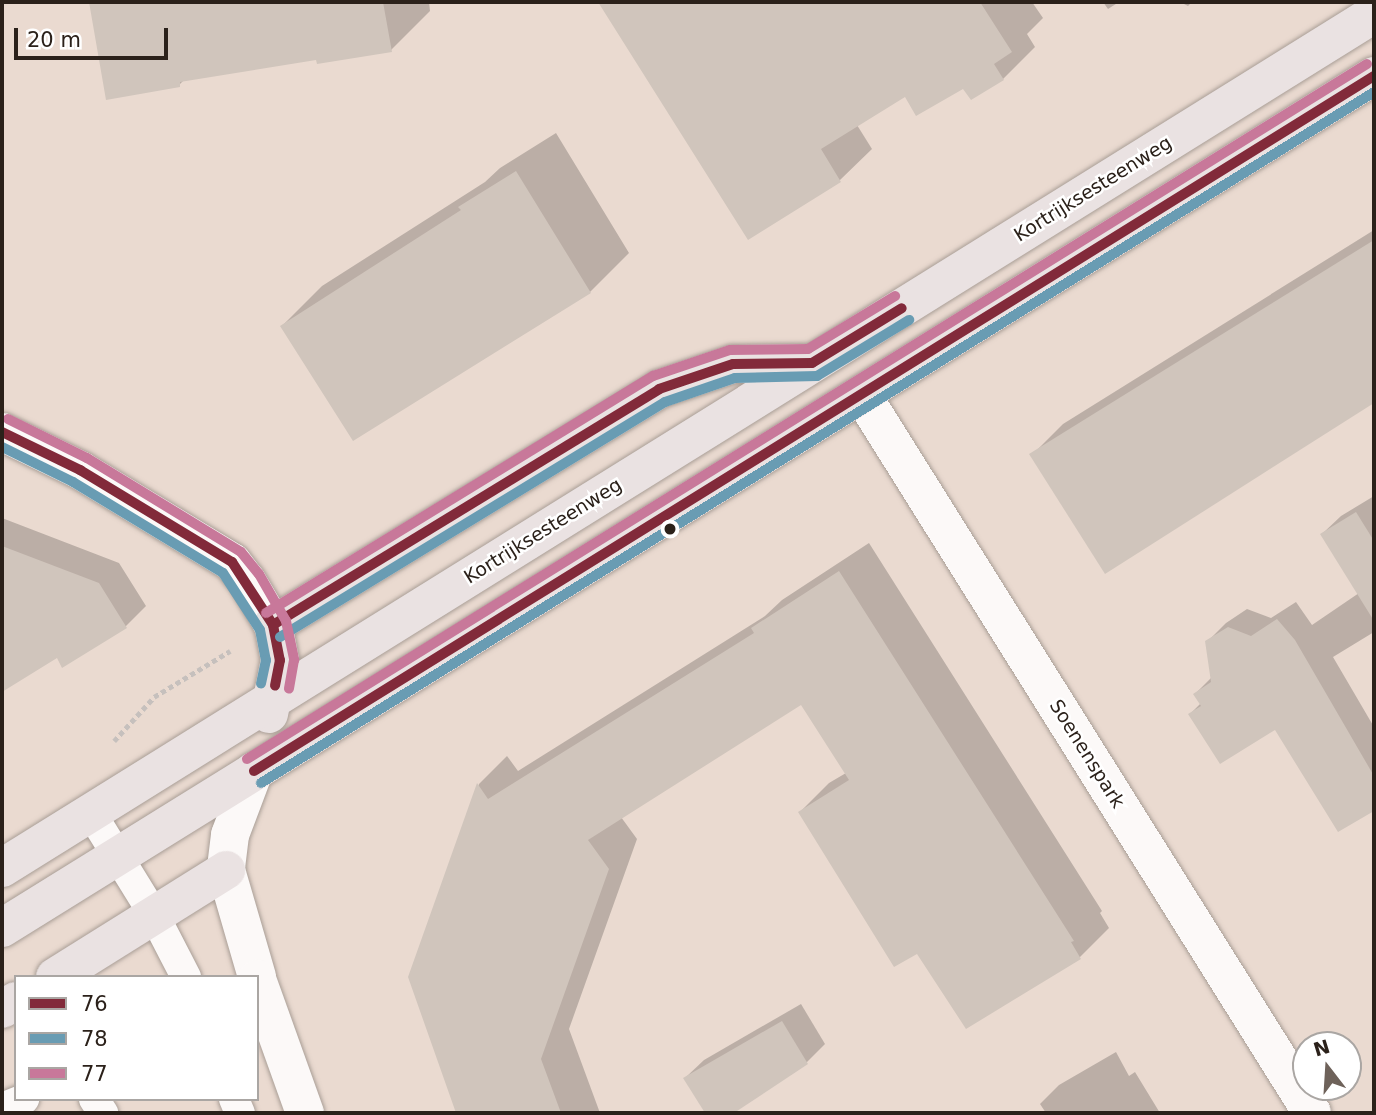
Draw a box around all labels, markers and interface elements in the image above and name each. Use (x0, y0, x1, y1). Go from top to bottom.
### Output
scale bar (18, 14, 172, 58)
text: 20 m (27, 28, 81, 52)
street label: Kortrijksesteenweg (1010, 131, 1176, 247)
street label: Kortrijksesteenweg (460, 473, 626, 589)
unlabelled marker (663, 522, 677, 536)
street label: Soenenspark (1045, 696, 1129, 812)
legend (14, 975, 259, 1101)
text: 76 (81, 992, 108, 1016)
text: 78 (81, 1027, 108, 1051)
north arrow (1292, 1031, 1362, 1101)
text: N (1311, 1035, 1332, 1061)
text: 77 (81, 1062, 108, 1086)

